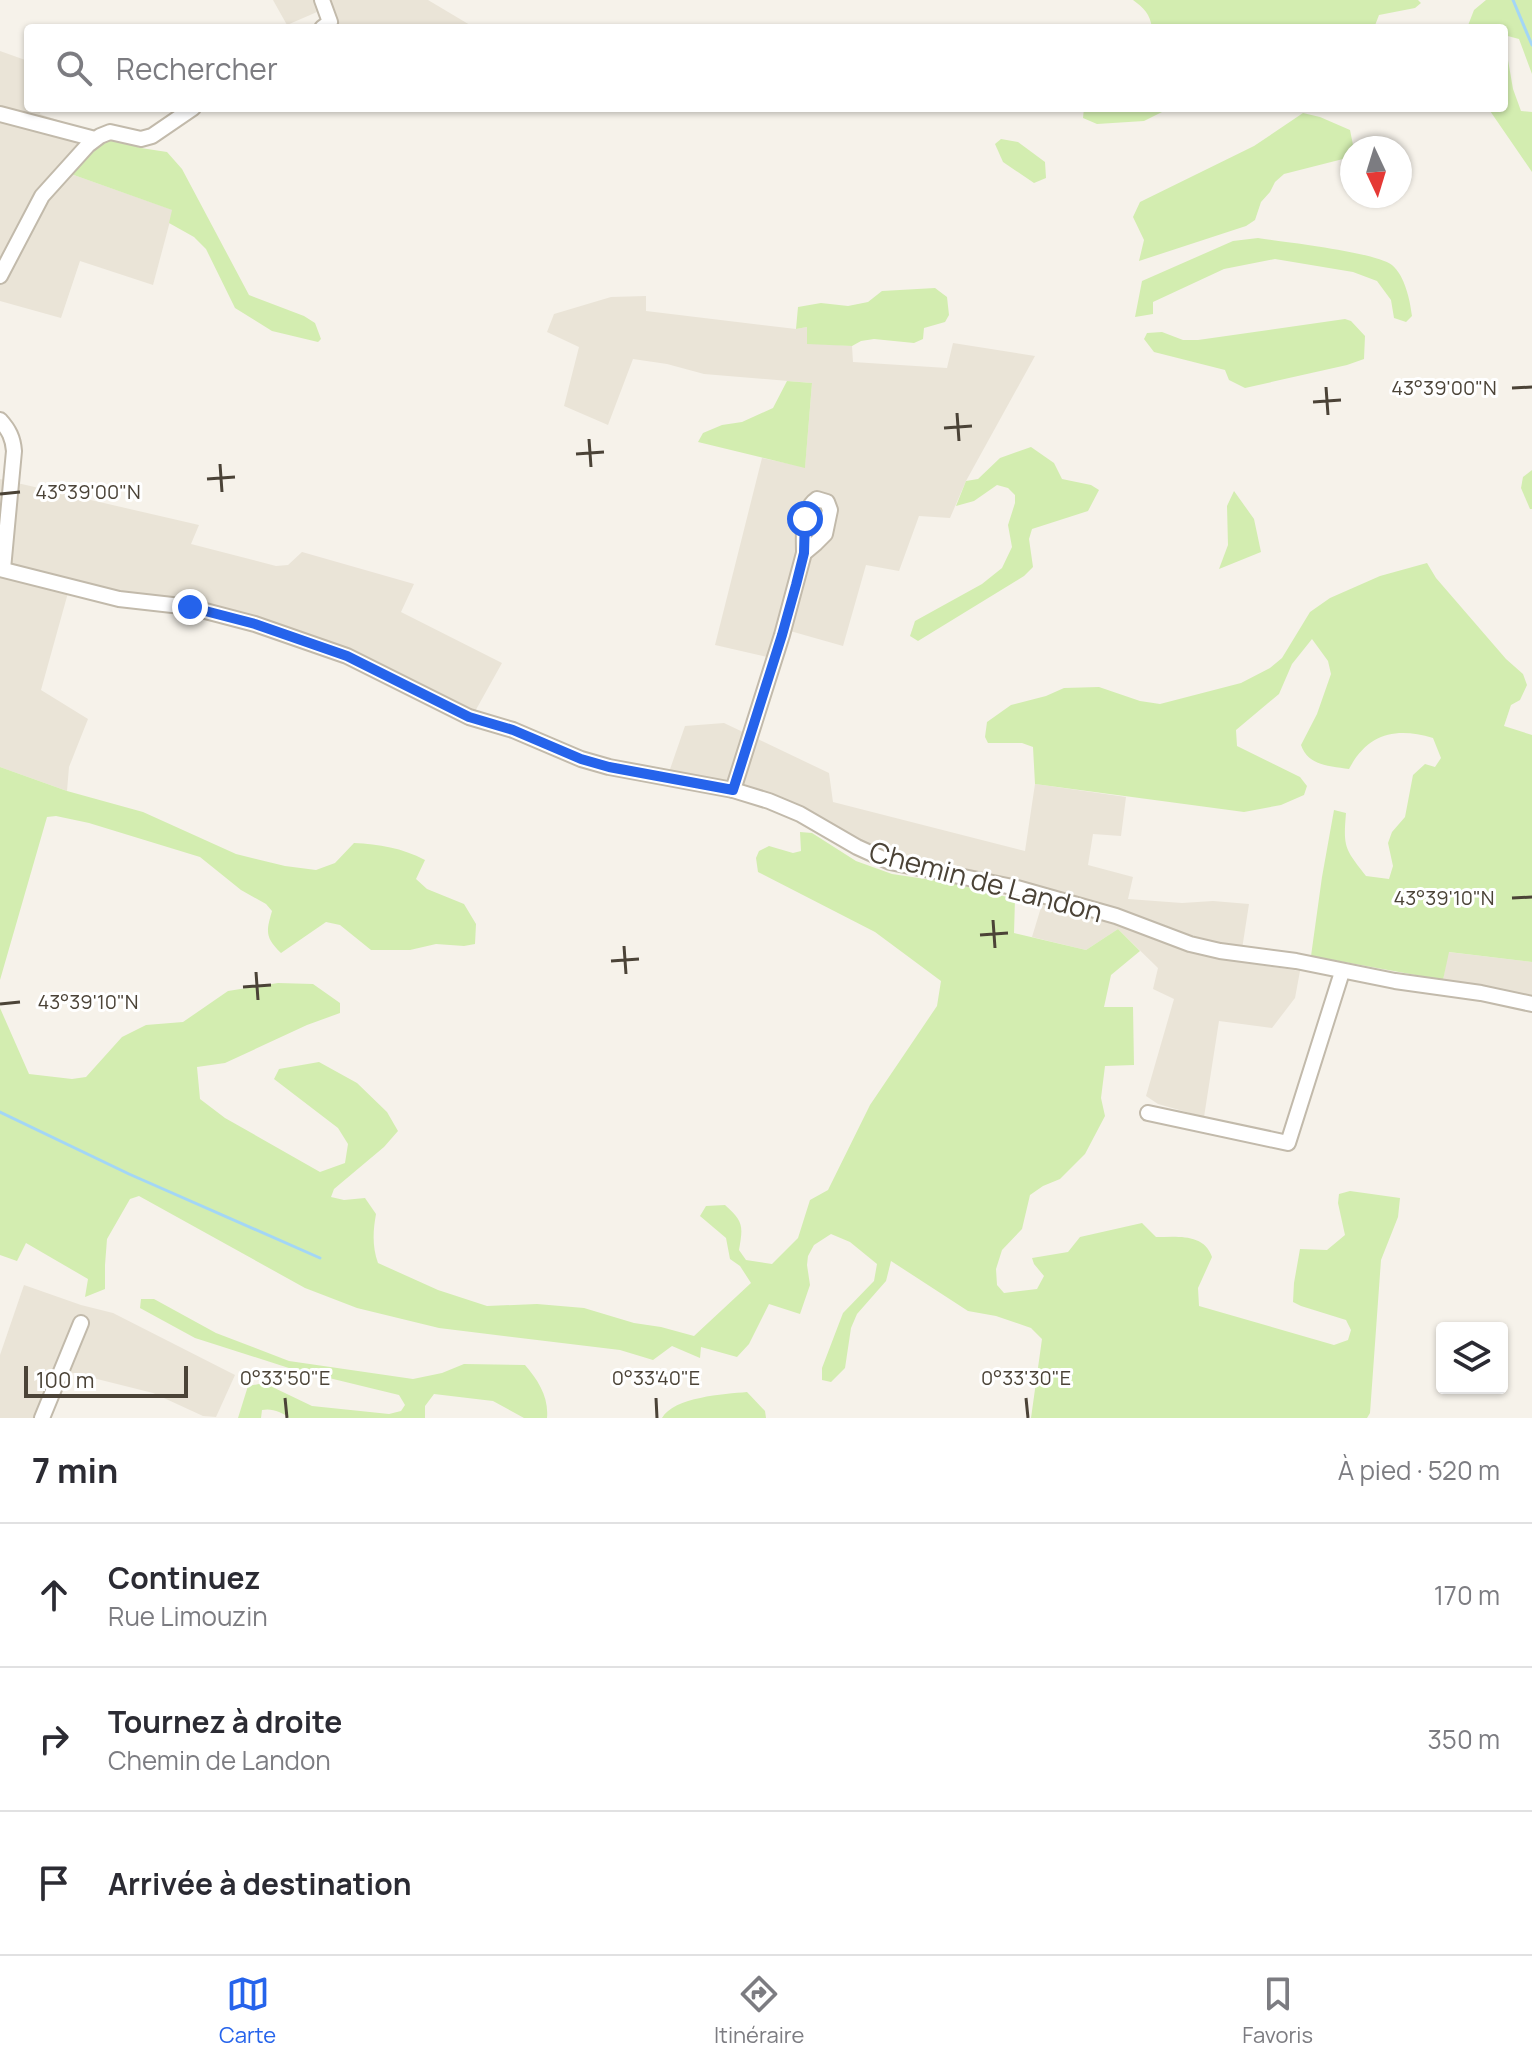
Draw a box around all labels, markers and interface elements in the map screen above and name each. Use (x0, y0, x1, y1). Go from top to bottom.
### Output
search box (24, 24, 1508, 112)
icon: search (52, 46, 96, 90)
text: Rechercher (116, 48, 278, 89)
north arrow (1340, 136, 1412, 208)
text: 43°39'00"N (1391, 374, 1497, 401)
text: 43°39'00"N (35, 478, 141, 505)
route start (787, 501, 823, 537)
route end (172, 589, 208, 625)
street label: Chemin de Landon (865, 832, 1107, 930)
text: 43°39'10"N (1393, 884, 1495, 911)
text: 43°39'10"N (37, 988, 139, 1015)
map controls (1436, 1322, 1508, 1394)
button: layers (1436, 1322, 1508, 1394)
scale bar (24, 1362, 188, 1398)
text: 0°33'50"E (240, 1364, 330, 1391)
text: 0°33'40"E (612, 1364, 700, 1391)
text: 0°33'30"E (981, 1364, 1071, 1391)
text: 100 m (36, 1365, 94, 1395)
text: 7 min (32, 1447, 118, 1493)
text: À pied · 520 m (1338, 1452, 1500, 1488)
text: Continuez (108, 1557, 260, 1598)
icon: ahead (32, 1573, 76, 1617)
text: 170 m (1434, 1577, 1500, 1613)
text: Rue Limouzin (108, 1598, 268, 1634)
text: Tournez à droite (108, 1701, 342, 1742)
icon: right (32, 1717, 76, 1761)
text: 350 m (1427, 1721, 1500, 1757)
text: Chemin de Landon (108, 1742, 331, 1778)
icon: arrive (32, 1861, 76, 1905)
text: Arrivée à destination (108, 1863, 411, 1904)
tab: Carte (219, 1972, 276, 2050)
tab: Itinéraire (714, 1972, 804, 2050)
tab: Favoris (1242, 1972, 1313, 2050)

